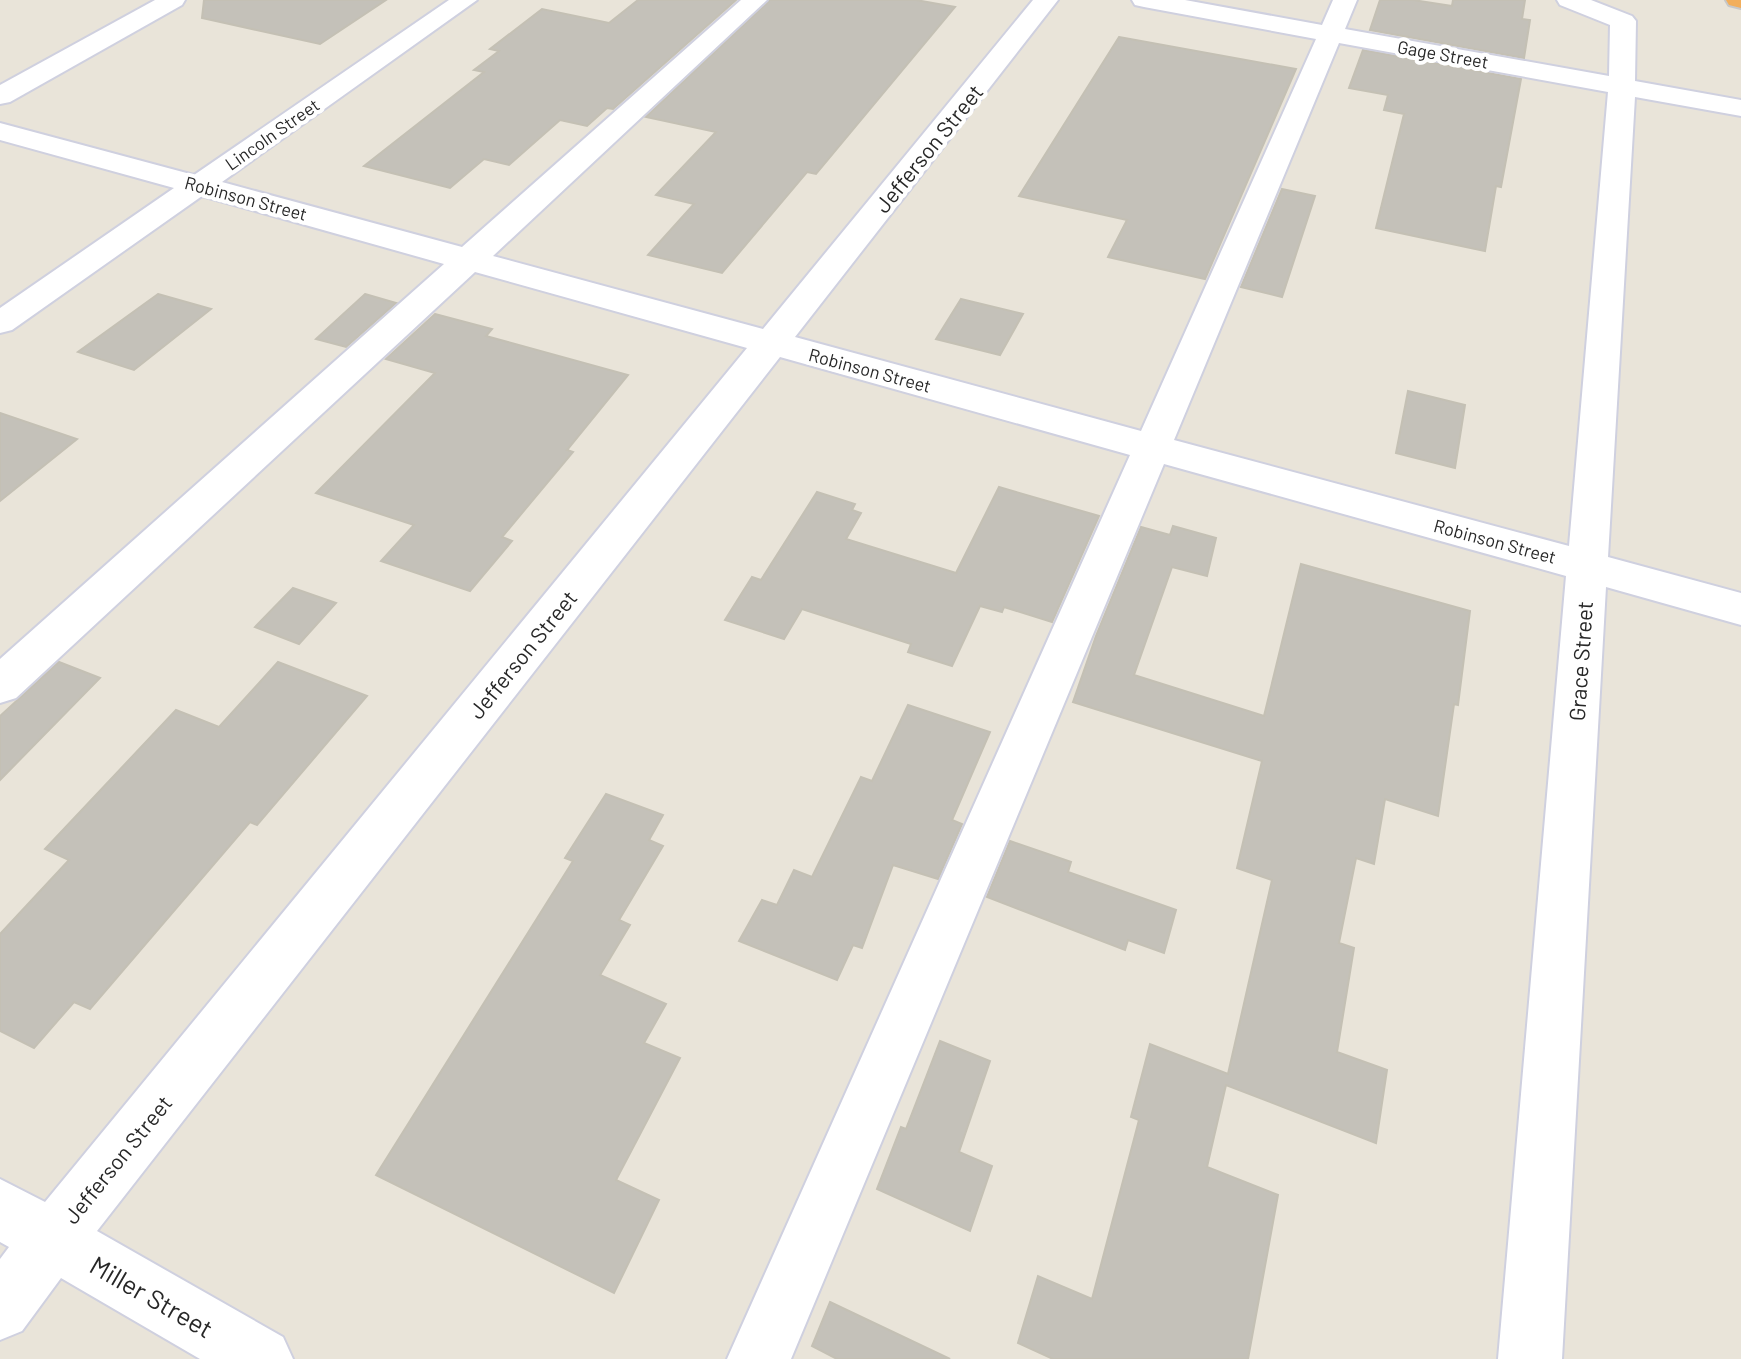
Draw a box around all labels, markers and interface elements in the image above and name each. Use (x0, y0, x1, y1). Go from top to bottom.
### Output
street label: Gage Street (1396, 35, 1490, 73)
street label: Jefferson Street (868, 79, 988, 217)
street label: Lincoln Street (221, 93, 323, 175)
street label: Robinson Street (182, 171, 310, 225)
street label: Robinson Street (806, 343, 934, 397)
street label: Robinson Street (1431, 514, 1559, 568)
street label: Jefferson Street (462, 585, 582, 723)
street label: Grace Street (1563, 600, 1597, 722)
street label: Jefferson Street (57, 1090, 177, 1228)
street label: Miller Street (85, 1248, 219, 1344)

